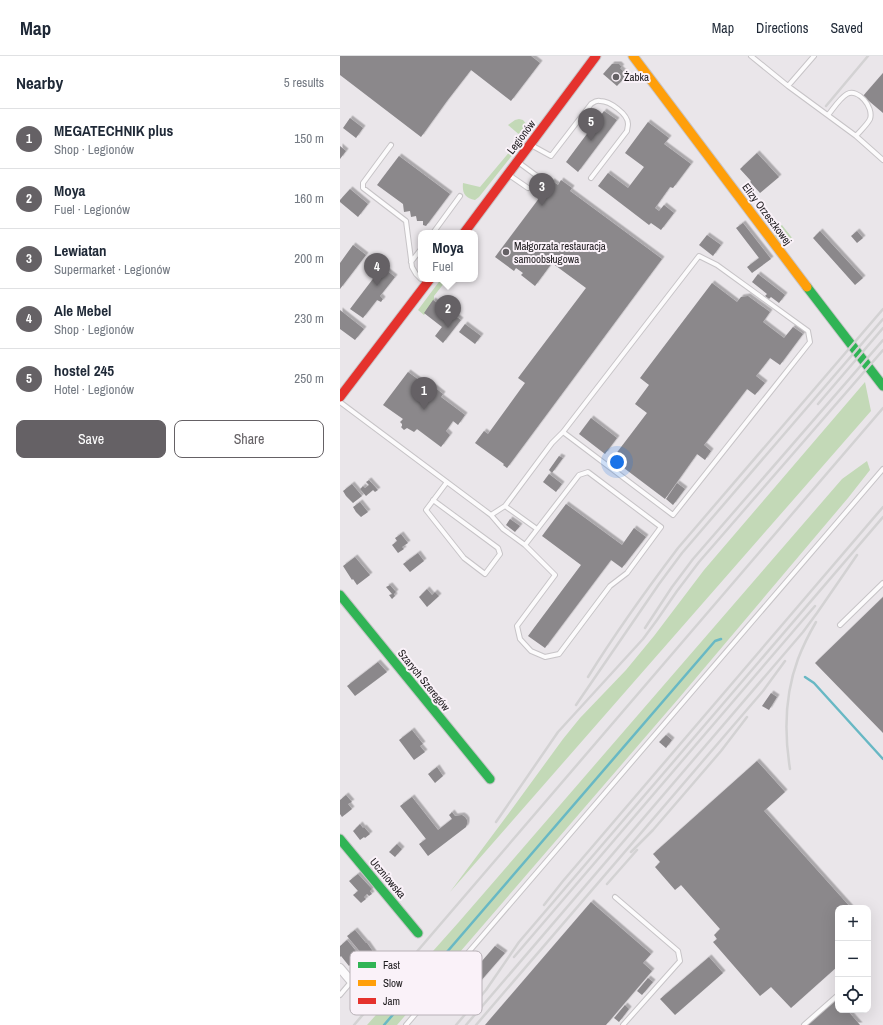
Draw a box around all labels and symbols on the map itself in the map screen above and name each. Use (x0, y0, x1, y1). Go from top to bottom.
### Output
place label: Żabka (624, 70, 649, 84)
marker: Żabka (611, 72, 621, 82)
pin: 5 (578, 108, 604, 141)
street label: Legionów (504, 117, 539, 157)
pin: 3 (529, 173, 555, 206)
street label: Elizy Orzeszkowej (739, 180, 795, 248)
place label: Małgorzata restauracja samoobsługowa (514, 239, 606, 266)
marker: Małgorzata restauracja samoobsługowa (501, 247, 511, 257)
pin: 4 (364, 253, 390, 286)
pin: 2 (435, 295, 461, 328)
pin: 1 (411, 377, 437, 410)
your location (607, 452, 627, 472)
street label: Szarych Szeregów (395, 646, 453, 714)
street label: Uczniowska (367, 855, 409, 901)
legend (350, 951, 482, 1015)
text: Fast (383, 958, 401, 972)
text: Slow (383, 976, 403, 990)
text: Jam (383, 994, 400, 1008)

